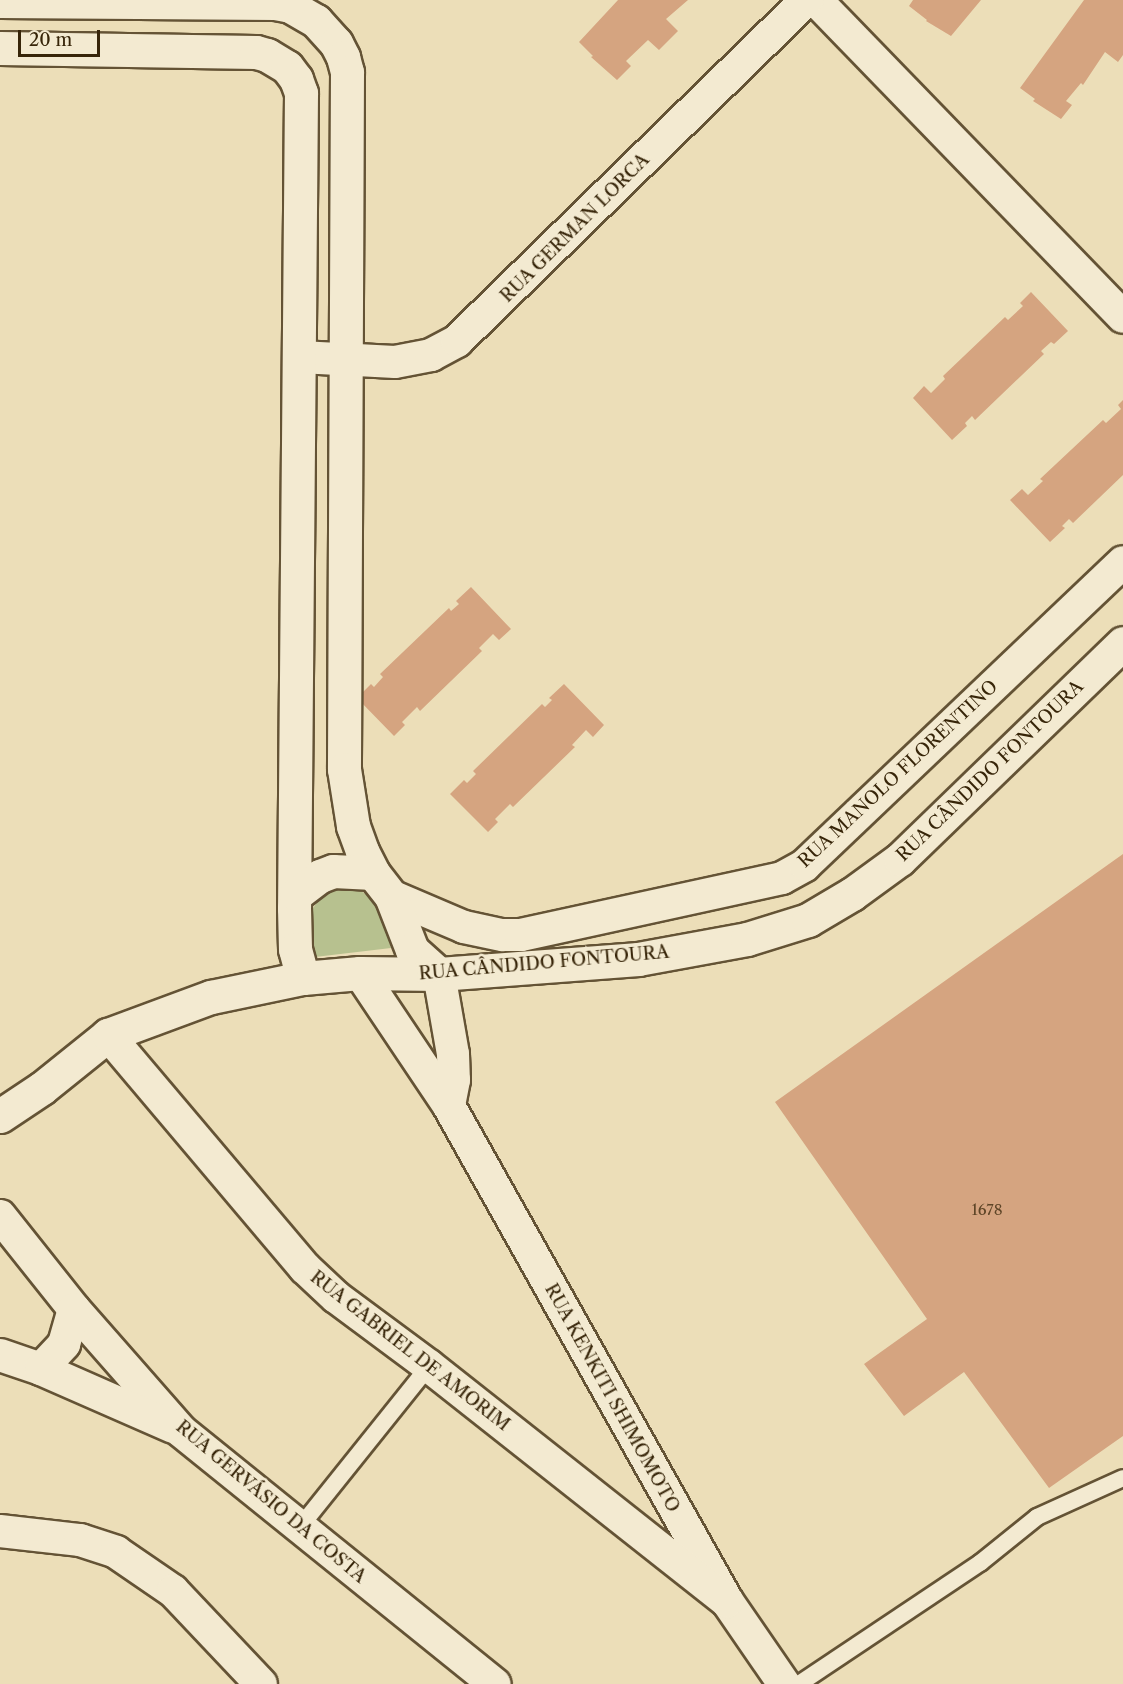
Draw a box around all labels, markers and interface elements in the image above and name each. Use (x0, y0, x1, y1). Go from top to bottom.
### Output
scale bar (21, 18, 104, 56)
text: 20 m (29, 29, 72, 51)
street label: RUA GERMAN LORCA (496, 149, 654, 307)
street label: RUA MANOLO FLORENTINO (794, 676, 1002, 872)
street label: RUA CÂNDIDO FONTOURA (892, 676, 1088, 866)
street label: RUA CÂNDIDO FONTOURA (418, 941, 670, 985)
house number: 1678 (971, 1201, 1003, 1219)
street label: RUA GABRIEL DE AMORIM (305, 1266, 515, 1436)
street label: RUA KENKITI SHIMOMOTO (540, 1280, 684, 1516)
street label: RUA GERVÁSIO DA COSTA (171, 1416, 371, 1588)

